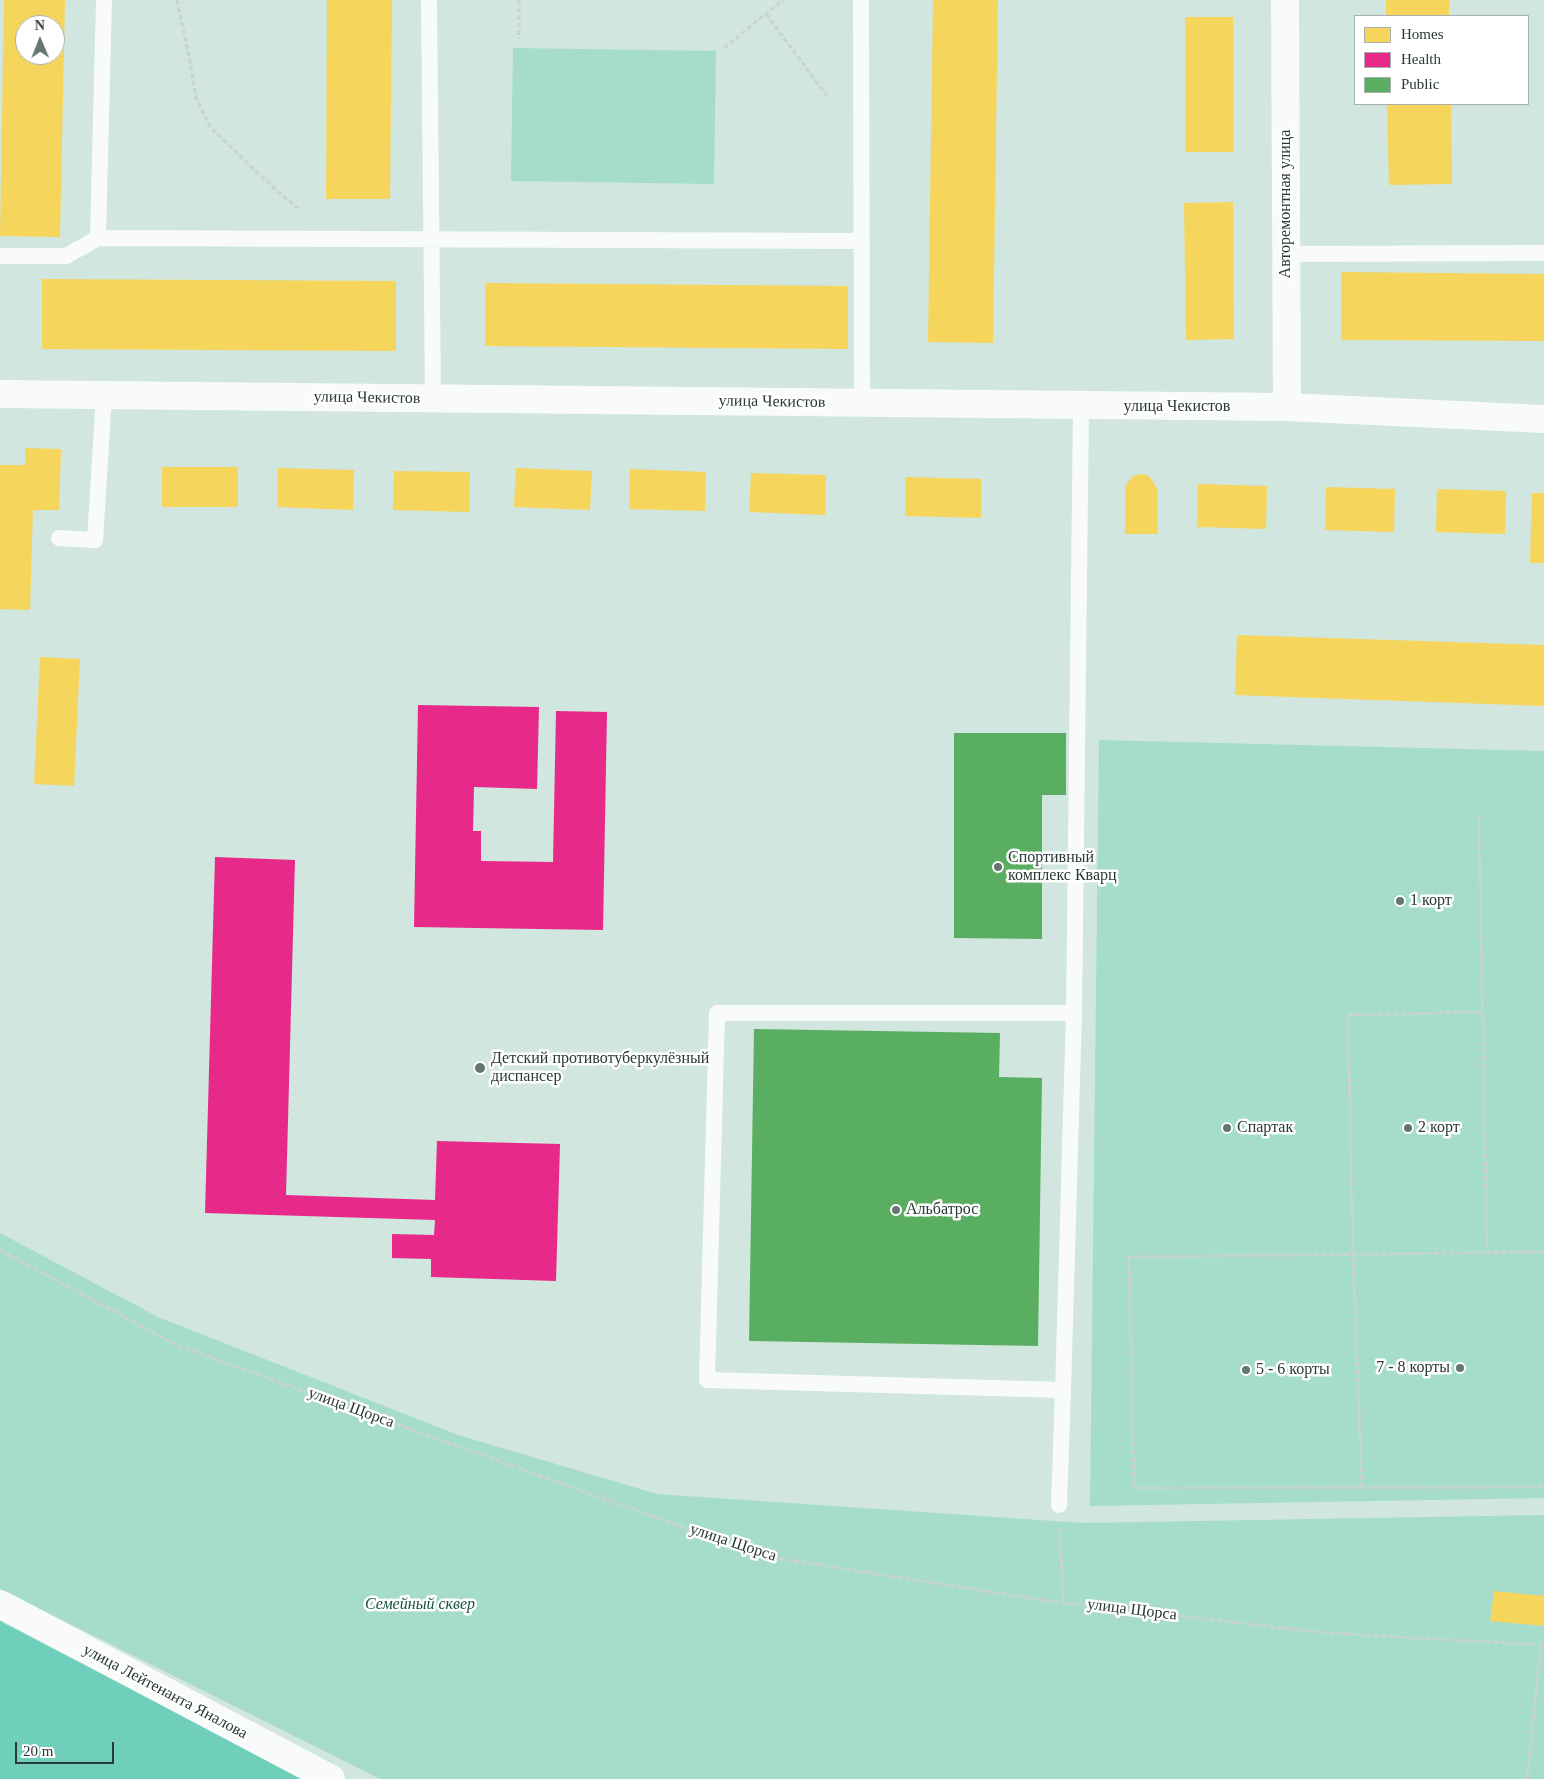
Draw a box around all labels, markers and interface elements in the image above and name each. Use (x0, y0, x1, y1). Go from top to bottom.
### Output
north arrow (15, 15, 65, 65)
legend (1354, 15, 1529, 105)
text: N (35, 18, 45, 33)
text: Homes (1401, 26, 1444, 42)
text: Health (1401, 51, 1441, 67)
text: Public (1401, 76, 1439, 92)
street label: Авторемонтная улица (1276, 130, 1296, 278)
street label: улица Чекистов (313, 387, 421, 409)
street label: улица Чекистов (718, 391, 826, 413)
street label: улица Чекистов (1124, 397, 1230, 417)
place label: Спортивный комплекс Кварц (1008, 848, 1117, 886)
marker: Спортивный комплекс Кварц (992, 861, 1004, 873)
place label: 1 корт (1410, 891, 1452, 911)
marker: 1 корт (1394, 895, 1406, 907)
place label: Детский противотуберкулёзный диспансер (491, 1049, 709, 1087)
marker: Детский противотуберкулёзный диспансер (473, 1061, 487, 1075)
place label: Спартак (1237, 1118, 1293, 1138)
place label: 2 корт (1418, 1118, 1460, 1138)
marker: Спартак (1221, 1122, 1233, 1134)
marker: 2 корт (1402, 1122, 1414, 1134)
place label: Альбатрос (906, 1200, 978, 1220)
marker: Альбатрос (890, 1204, 902, 1216)
place label: 7 - 8 корты (1376, 1358, 1450, 1378)
place label: 5 - 6 корты (1256, 1360, 1330, 1380)
marker: 7 - 8 корты (1454, 1362, 1466, 1374)
marker: 5 - 6 корты (1240, 1364, 1252, 1376)
street label: улица Щорса (305, 1384, 397, 1432)
street label: улица Щорса (687, 1520, 779, 1566)
park label: Семейный сквер (365, 1595, 475, 1615)
street label: улица Щорса (1086, 1595, 1178, 1625)
street label: улица Лейтенанта Яналова (80, 1640, 250, 1744)
scale bar (18, 1732, 116, 1764)
text: 20 m (23, 1743, 53, 1759)

